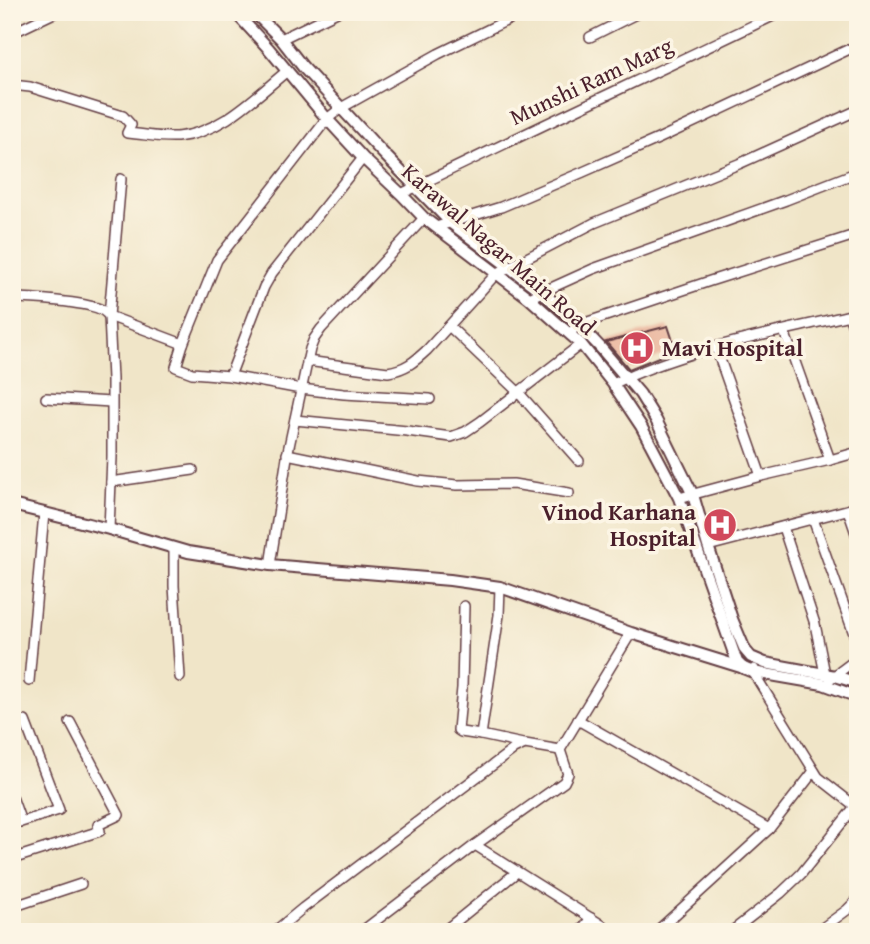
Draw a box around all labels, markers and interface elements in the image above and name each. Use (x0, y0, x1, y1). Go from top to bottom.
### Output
street label: Munshi Ram Marg (504, 28, 678, 133)
street label: Karawal Nagar Main Road (395, 155, 604, 343)
hospital icon: Mavi Hospital (618, 329, 656, 367)
place label: Mavi Hospital (662, 331, 803, 364)
place label: Vinod Karhana Hospital (542, 495, 696, 554)
hospital icon: Vinod Karhana Hospital (701, 506, 739, 544)

